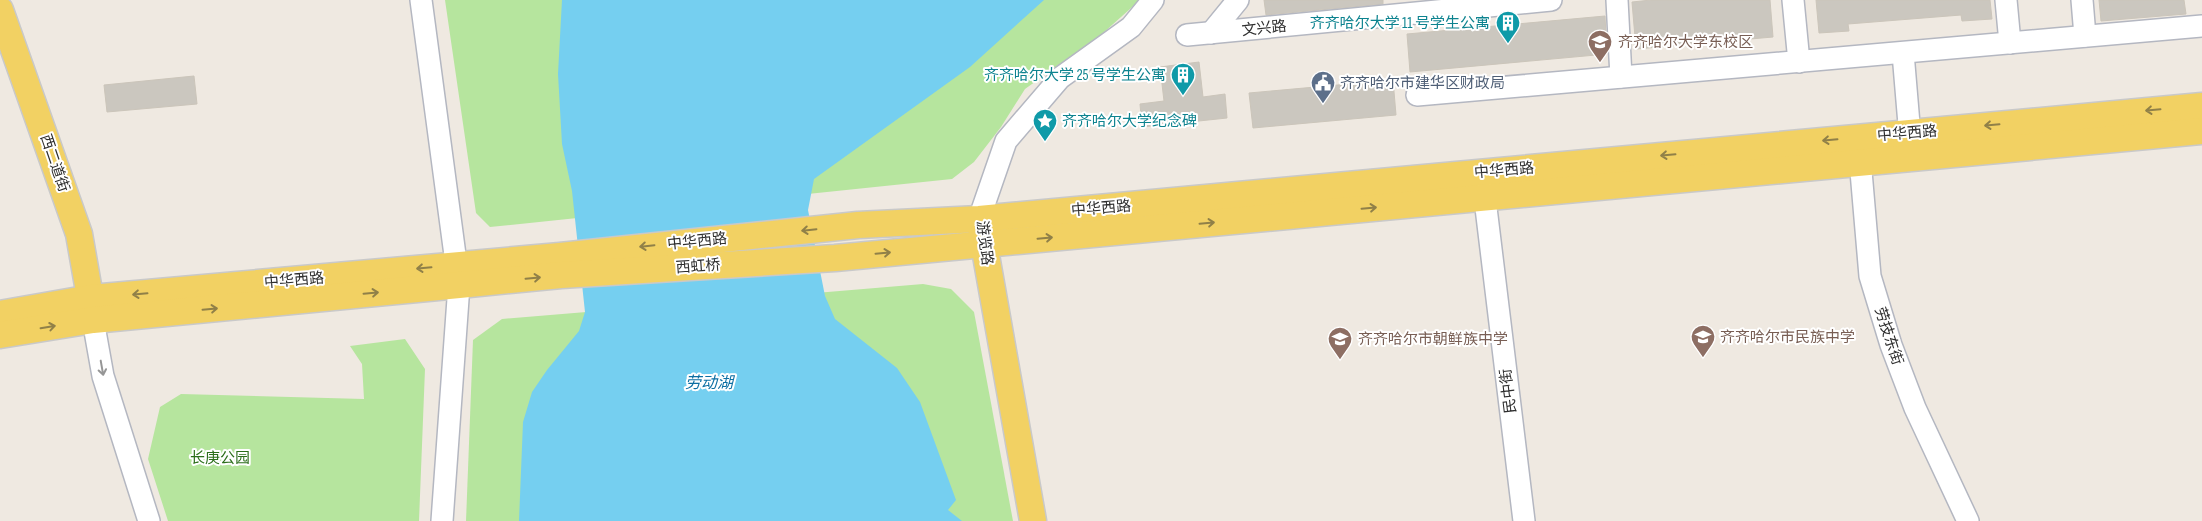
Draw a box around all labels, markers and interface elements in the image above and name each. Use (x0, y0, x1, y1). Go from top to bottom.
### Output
building icon: 齐齐哈尔大学 11 号学生公寓 (1495, 10, 1521, 44)
place label: 齐齐哈尔大学 11 号学生公寓 (1310, 14, 1490, 33)
street label: 文兴路 (1241, 17, 1287, 40)
school or university icon: 齐齐哈尔大学东校区 (1587, 29, 1613, 63)
place label: 齐齐哈尔大学东校区 (1618, 33, 1753, 52)
building icon: 齐齐哈尔大学 25 号学生公寓 (1170, 62, 1196, 96)
place label: 齐齐哈尔大学 25 号学生公寓 (984, 66, 1166, 85)
public building icon: 齐齐哈尔市建华区财政局 (1310, 70, 1336, 104)
place label: 齐齐哈尔市建华区财政局 (1340, 74, 1505, 93)
one-way arrow (2146, 105, 2162, 115)
place icon: 齐齐哈尔大学纪念碑 (1032, 108, 1058, 142)
place label: 齐齐哈尔大学纪念碑 (1062, 112, 1197, 131)
one-way arrow (1984, 120, 2000, 130)
street label: 中华西路 (1876, 121, 1938, 146)
street label: 西二道街 (36, 132, 73, 195)
one-way arrow (1822, 135, 1838, 145)
one-way arrow (1660, 150, 1676, 160)
street label: 中华西路 (1473, 158, 1535, 183)
street label: 中华西路 (1070, 196, 1132, 221)
one-way arrow (1360, 203, 1376, 213)
one-way arrow (1199, 218, 1215, 228)
street label: 游览路 (972, 220, 997, 267)
one-way arrow (801, 225, 817, 235)
street label: 中华西路 (666, 229, 728, 254)
one-way arrow (1037, 233, 1053, 243)
one-way arrow (640, 242, 656, 251)
one-way arrow (875, 249, 891, 258)
street label: 西虹桥 (675, 255, 721, 278)
one-way arrow (416, 263, 432, 273)
street label: 中华西路 (263, 268, 325, 293)
one-way arrow (525, 273, 541, 283)
one-way arrow (363, 288, 379, 298)
one-way arrow (132, 289, 148, 298)
one-way arrow (201, 304, 217, 313)
street label: 劳技东街 (1870, 305, 1907, 368)
one-way arrow (40, 322, 56, 332)
school or university icon: 齐齐哈尔市民族中学 (1690, 324, 1716, 358)
school or university icon: 齐齐哈尔市朝鲜族中学 (1327, 326, 1353, 360)
place label: 齐齐哈尔市民族中学 (1720, 328, 1855, 347)
place label: 齐齐哈尔市朝鲜族中学 (1358, 330, 1508, 349)
one-way arrow (97, 359, 107, 375)
street label: 民中街 (1496, 367, 1521, 414)
water label: 劳动湖 (685, 374, 736, 393)
park label: 长庚公园 (190, 449, 250, 468)

